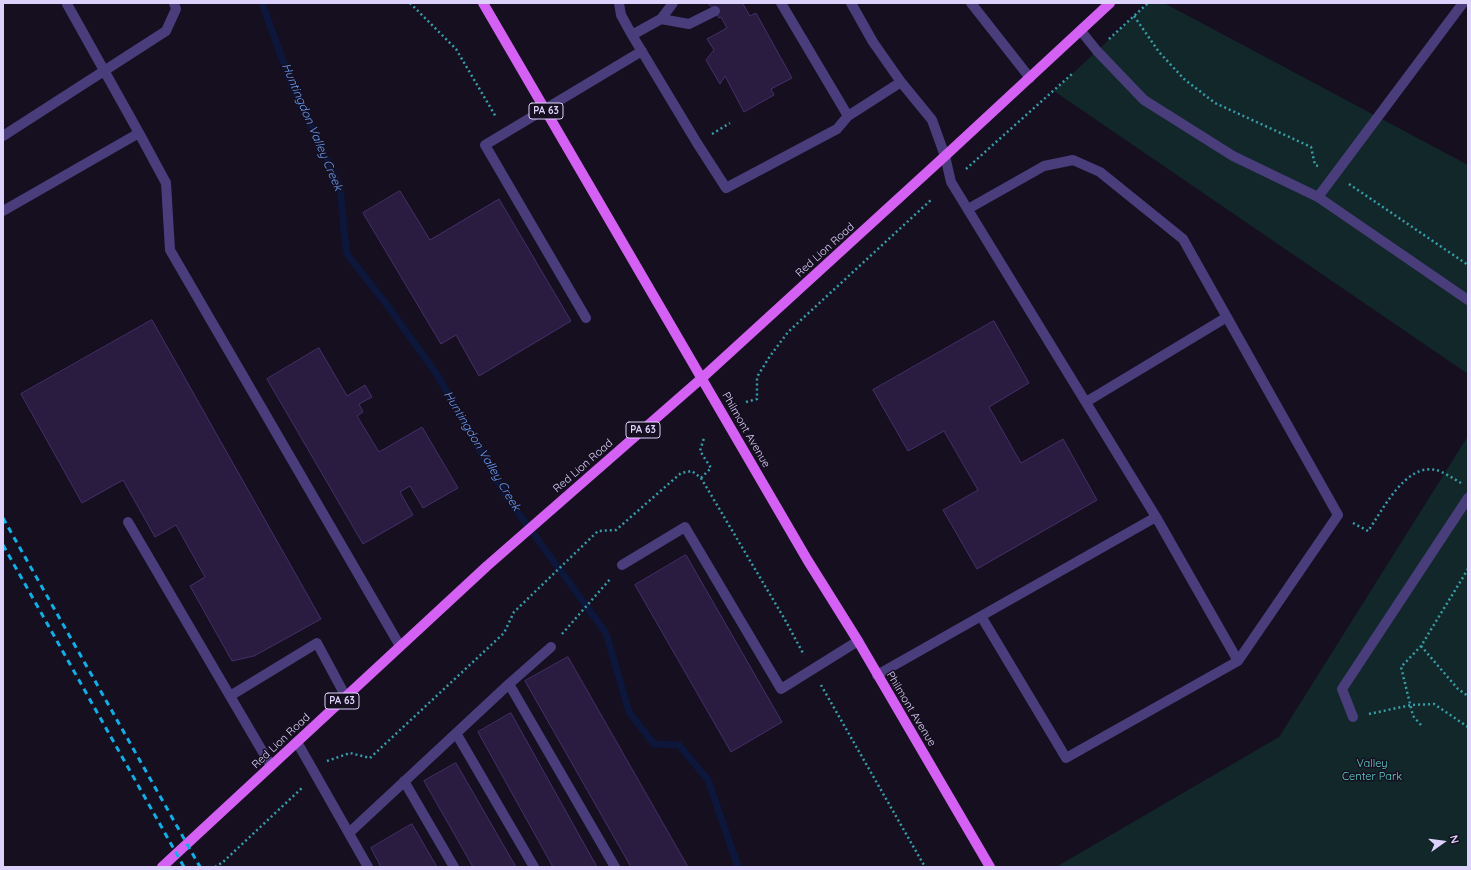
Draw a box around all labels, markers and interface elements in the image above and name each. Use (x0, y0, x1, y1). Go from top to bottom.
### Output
water label: Huntingdon Valley Creek (279, 61, 345, 193)
road number: PA 63 (529, 103, 563, 119)
street label: Red Lion Road (793, 220, 857, 280)
water label: Huntingdon Valley Creek (440, 388, 524, 514)
street label: Philmont Avenue (719, 390, 773, 470)
road number: PA 63 (626, 422, 660, 438)
street label: Red Lion Road (550, 437, 616, 495)
street label: Philmont Avenue (883, 669, 939, 749)
road number: PA 63 (325, 693, 359, 709)
street label: Red Lion Road (249, 711, 313, 771)
park label: Valley Center Park (1342, 757, 1402, 783)
north arrow (1423, 822, 1463, 862)
text: N (1447, 833, 1462, 845)

